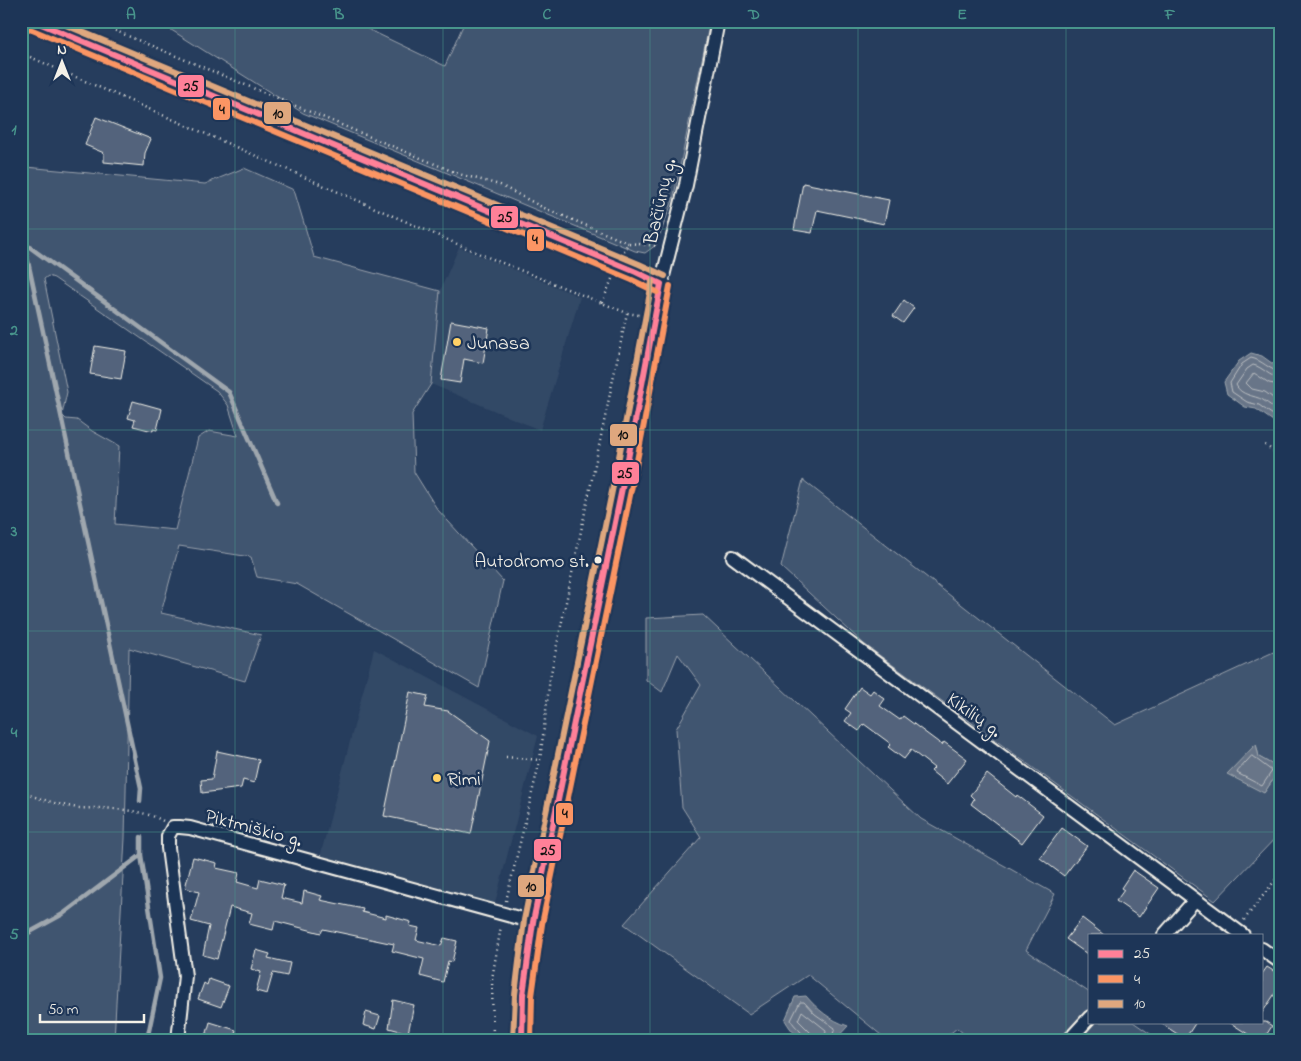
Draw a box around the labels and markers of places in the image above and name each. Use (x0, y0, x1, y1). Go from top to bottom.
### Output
place label: Junasa (467, 330, 530, 359)
marker: Junasa (451, 336, 463, 348)
place label: Autodromo st. (474, 549, 589, 576)
marker: Autodromo st. (593, 555, 603, 565)
place label: Rimi (447, 766, 481, 795)
marker: Rimi (431, 772, 443, 784)

